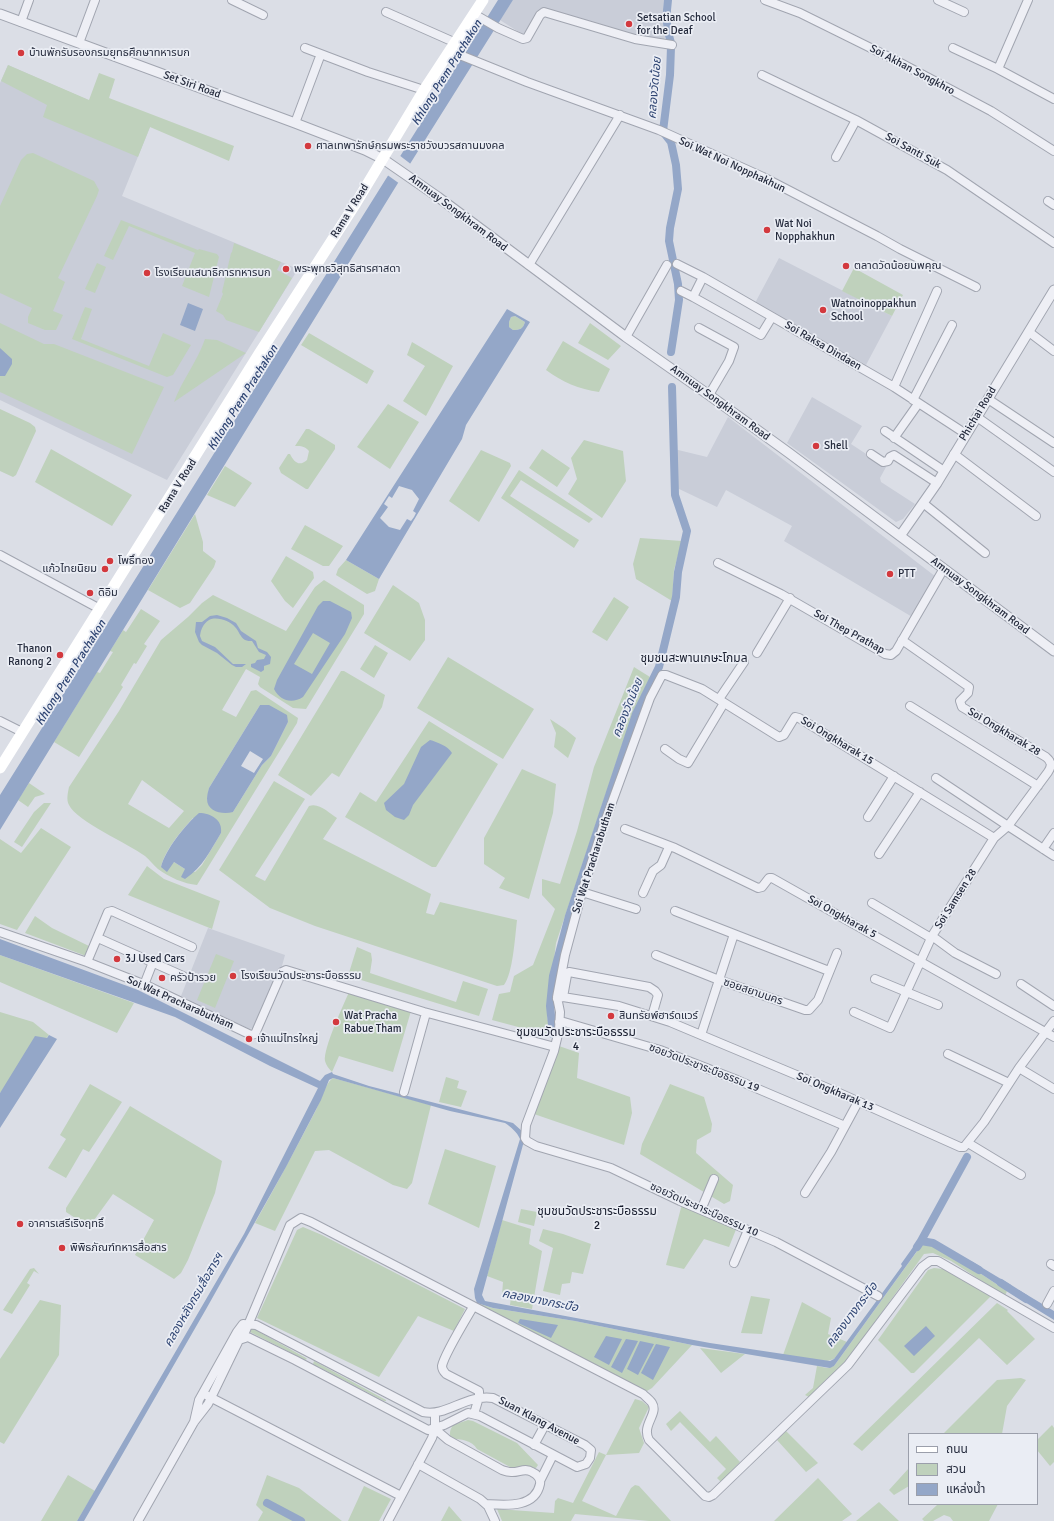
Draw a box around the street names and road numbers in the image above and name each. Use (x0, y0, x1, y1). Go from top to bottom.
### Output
street label: Soi Akhan Songkhro (867, 42, 957, 98)
street label: Set Siri Road (161, 69, 223, 101)
street label: Soi Santi Suk (883, 130, 943, 172)
street label: Soi Wat Noi Nopphakhun (676, 134, 788, 196)
street label: Amnuay Songkhram Road (406, 172, 510, 254)
street label: Rama V Road (328, 182, 372, 240)
street label: Soi Raksa Dindaen (782, 319, 864, 373)
street label: Amnuay Songkhram Road (668, 362, 772, 444)
street label: Phichai Road (957, 384, 999, 444)
street label: Rama V Road (156, 457, 200, 515)
street label: Amnuay Songkhram Road (928, 555, 1032, 637)
street label: Soi Thep Prathap (811, 607, 887, 657)
street label: Soi Ongkharak 28 (965, 705, 1043, 759)
street label: Soi Ongkharak 15 (798, 714, 876, 768)
street label: Soi Wat Pracharabutham (570, 801, 618, 915)
street label: Soi Samsen 28 (932, 867, 980, 931)
street label: Soi Ongkharak 5 (805, 893, 879, 941)
street label: Soi Wat Pracharabutham (124, 973, 236, 1033)
street label: ซอยสยามนคร (722, 976, 784, 1008)
street label: ซอยวัดประชาระบือธรรม 19 (647, 1041, 761, 1095)
street label: Soi Ongkharak 13 (794, 1070, 876, 1114)
street label: ซอยวัดประชาระบือธรรม 10 (648, 1180, 760, 1240)
street label: Suan Klang Avenue (496, 1394, 582, 1448)

